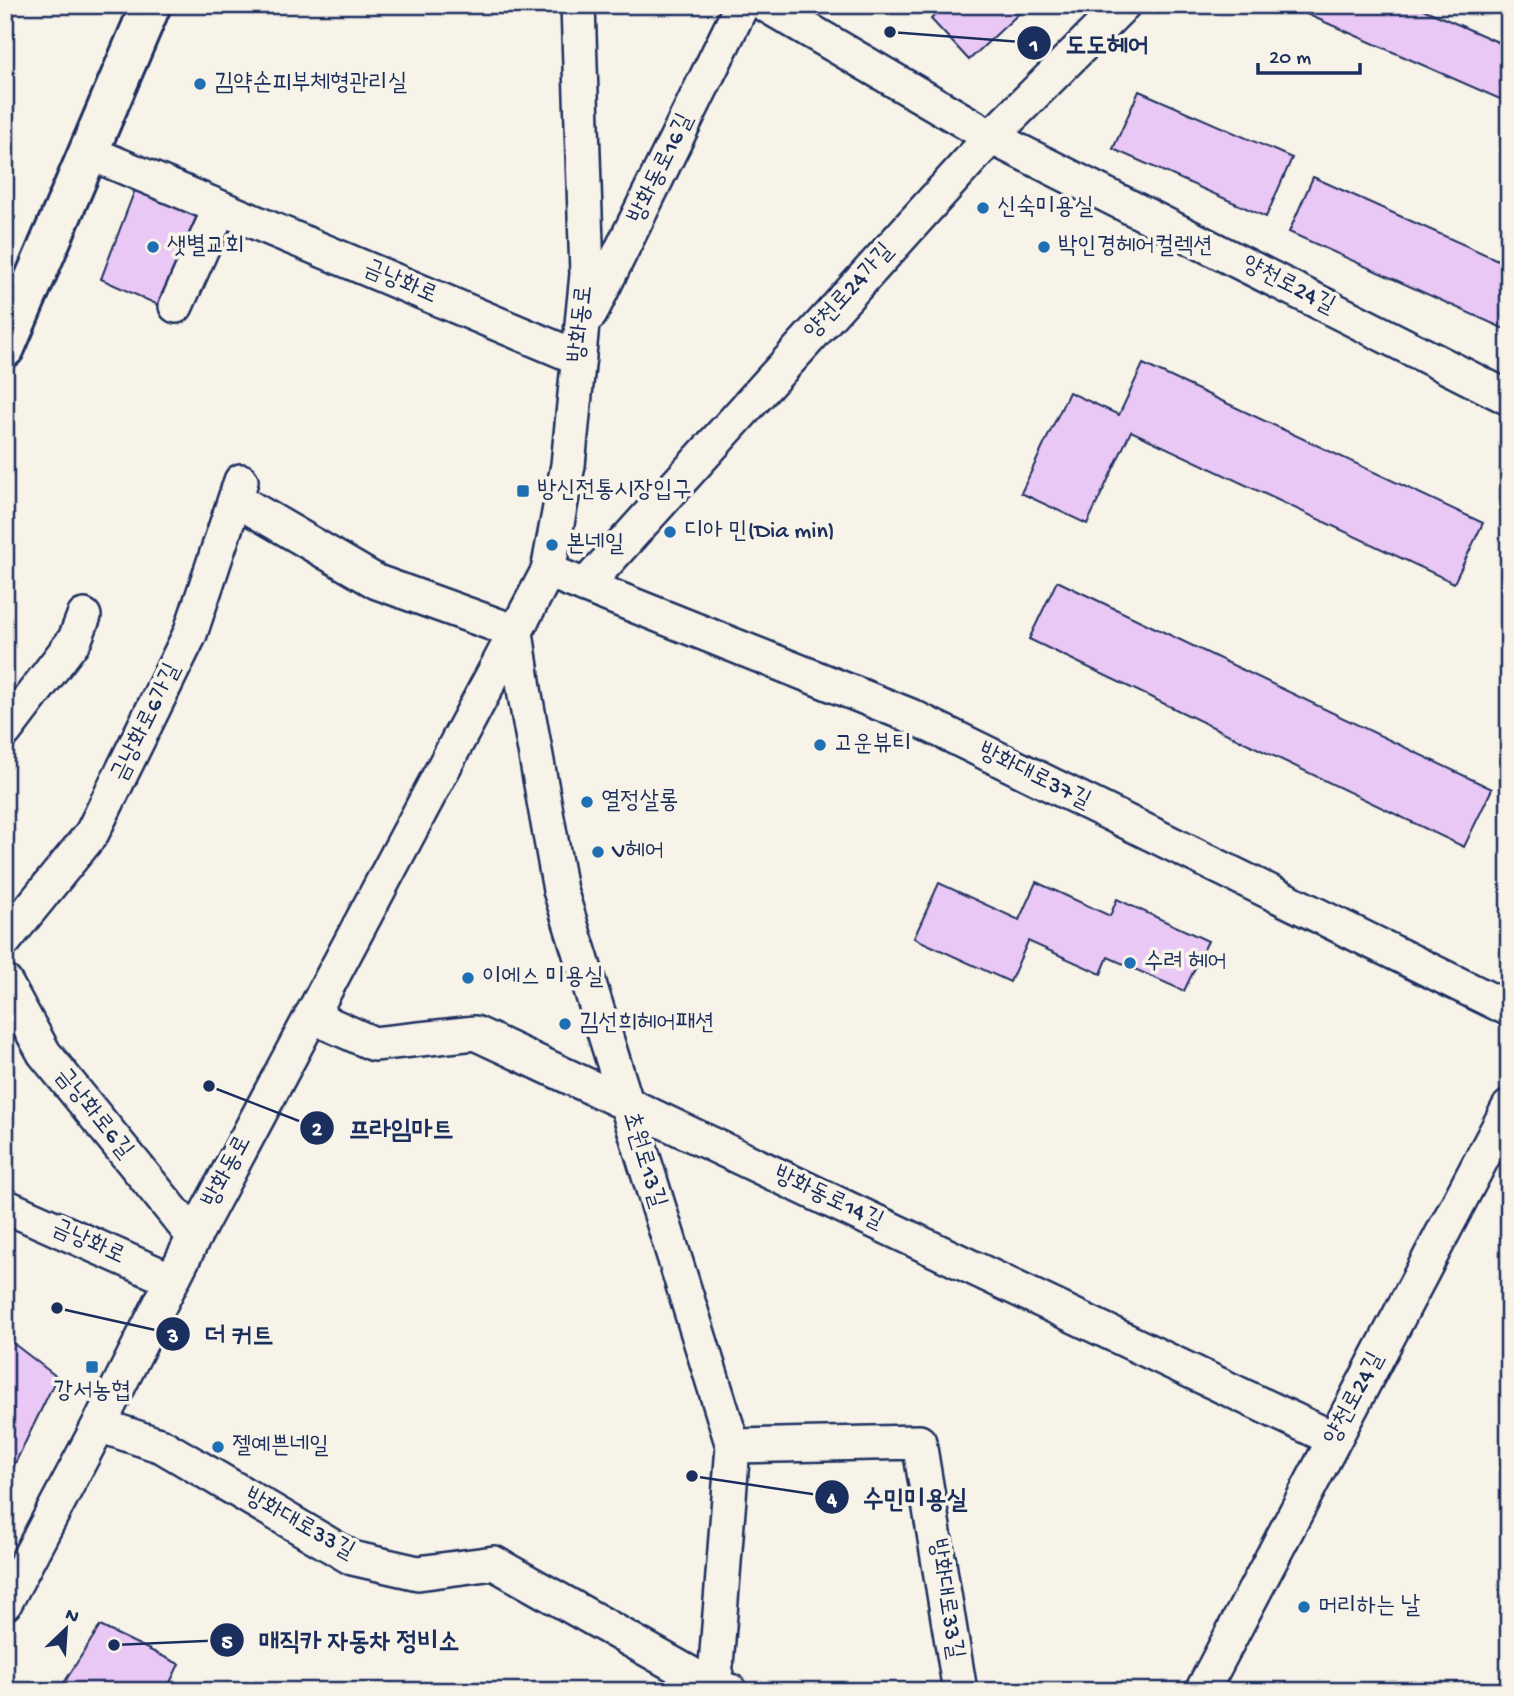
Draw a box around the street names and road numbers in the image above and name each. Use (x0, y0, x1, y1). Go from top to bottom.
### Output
street label: 방화동로16길 (623, 109, 701, 229)
street label: 양천로24가길 (799, 238, 901, 346)
street label: 양천로24길 (1237, 250, 1339, 322)
street label: 금낭화로 (359, 255, 441, 311)
street label: 방화동로 (564, 284, 600, 364)
street label: 금낭화로6가길 (106, 659, 188, 787)
street label: 방화대로37길 (973, 737, 1095, 817)
street label: 금낭화로6길 (48, 1063, 138, 1165)
street label: 초원로13길 (615, 1108, 671, 1212)
street label: 방화동로 (197, 1131, 259, 1213)
street label: 방화동로14길 (769, 1161, 887, 1237)
street label: 금낭화로 (47, 1214, 129, 1272)
street label: 양천로24길 (1319, 1348, 1391, 1450)
street label: 방화대로33길 (239, 1483, 359, 1567)
street label: 방화대로33길 (921, 1537, 969, 1661)

